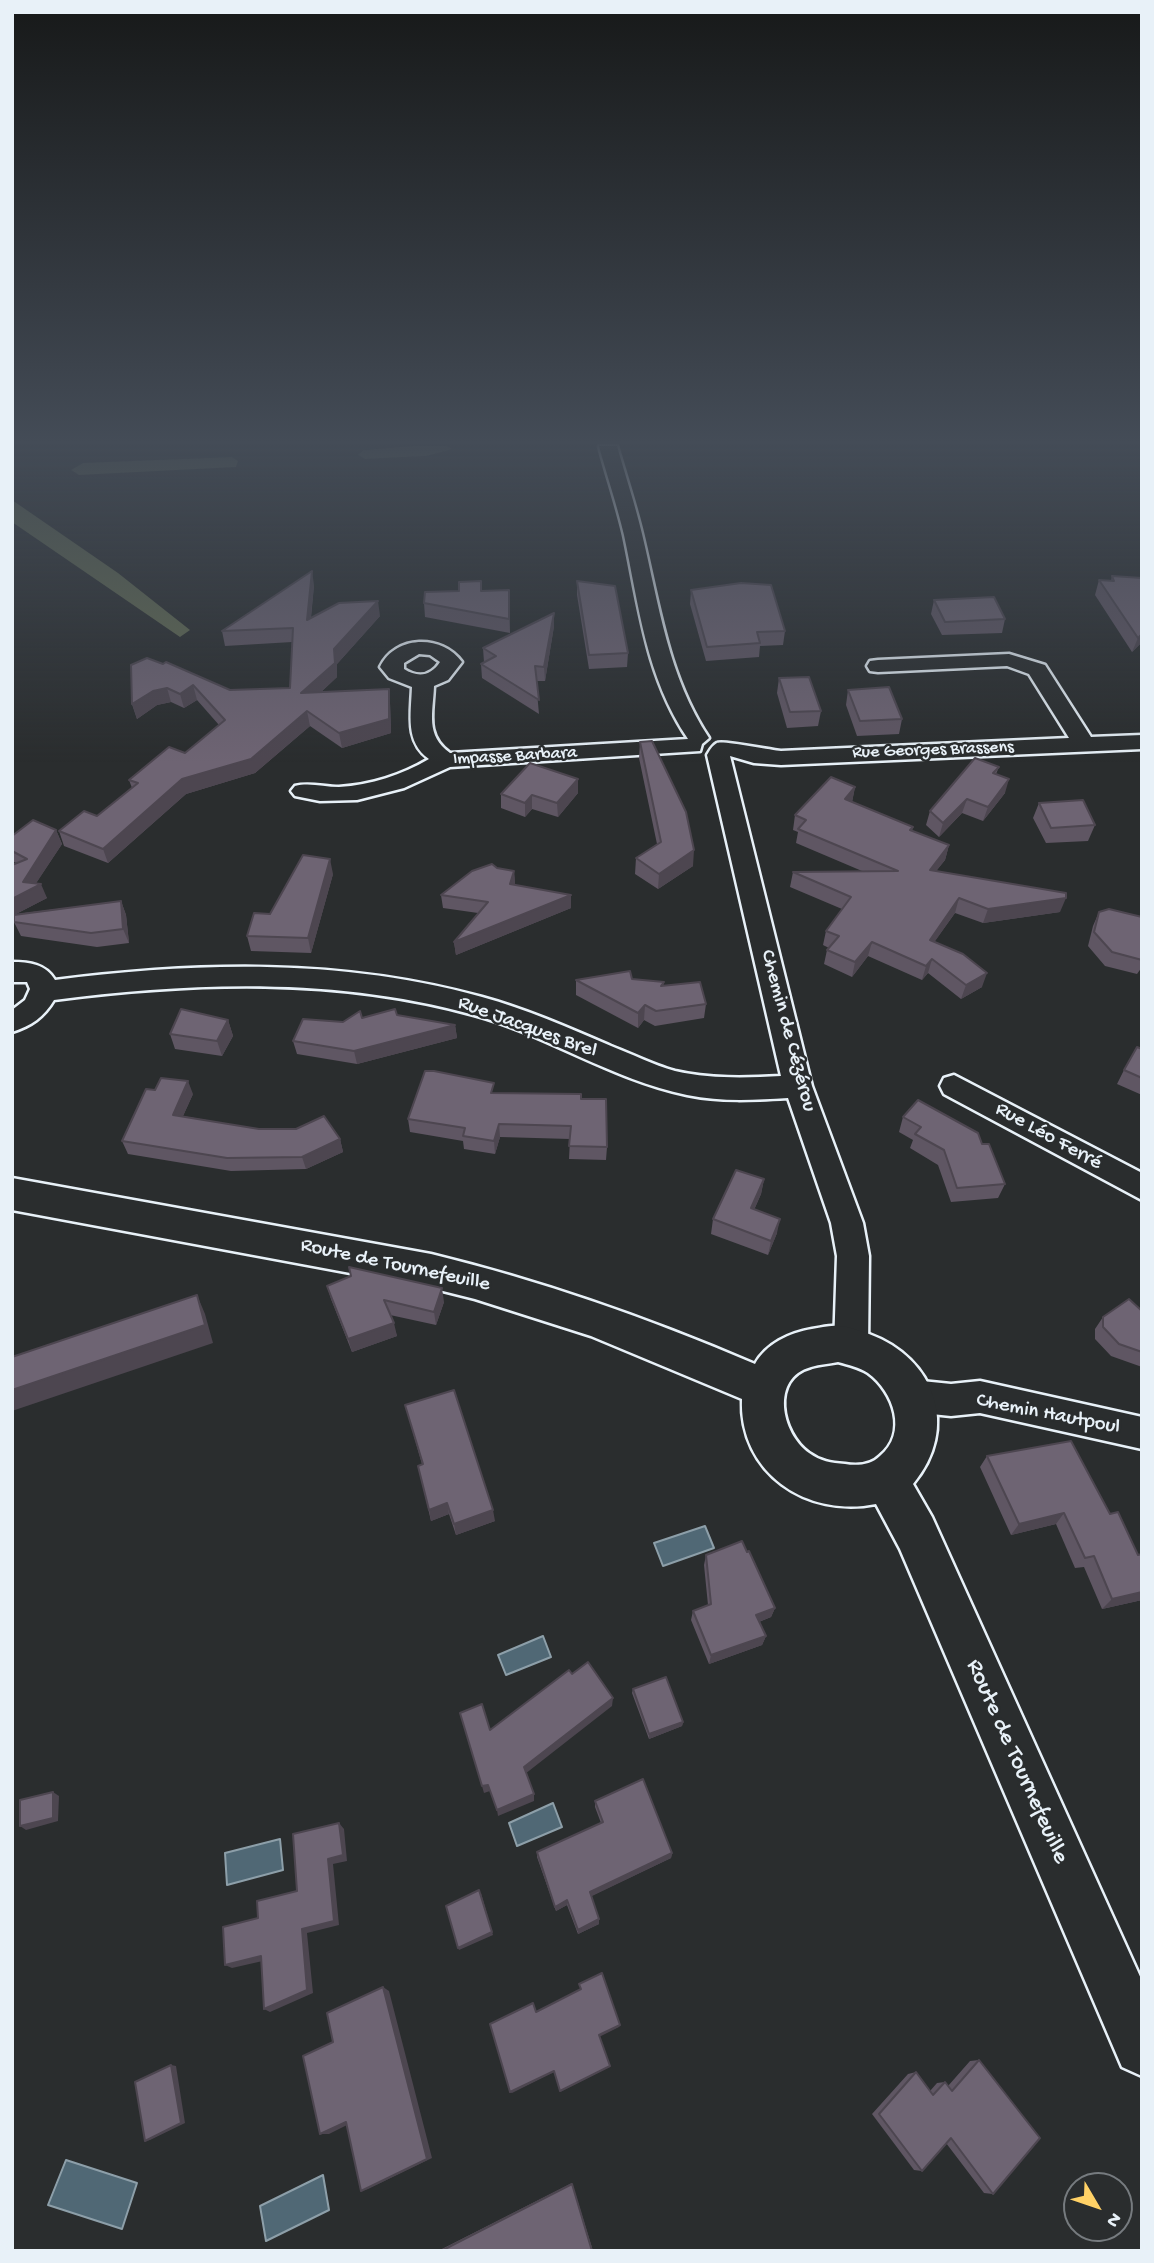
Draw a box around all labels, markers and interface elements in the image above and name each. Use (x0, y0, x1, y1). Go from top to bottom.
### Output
street label: Rue Georges Brassens (852, 737, 1014, 765)
street label: Impasse Barbara (452, 743, 578, 771)
street label: Chemin de Cézérou (753, 947, 821, 1115)
street label: Rue Jacques Brel (454, 991, 600, 1065)
street label: Rue Léo Ferré (990, 1097, 1106, 1177)
street label: Route de Tournefeuille (298, 1234, 492, 1298)
street label: Chemin Hautpoul (974, 1389, 1122, 1441)
street label: Route de Tournefeuille (958, 1655, 1074, 1869)
north arrow (1063, 2172, 1133, 2242)
text: N (1100, 2207, 1126, 2231)

